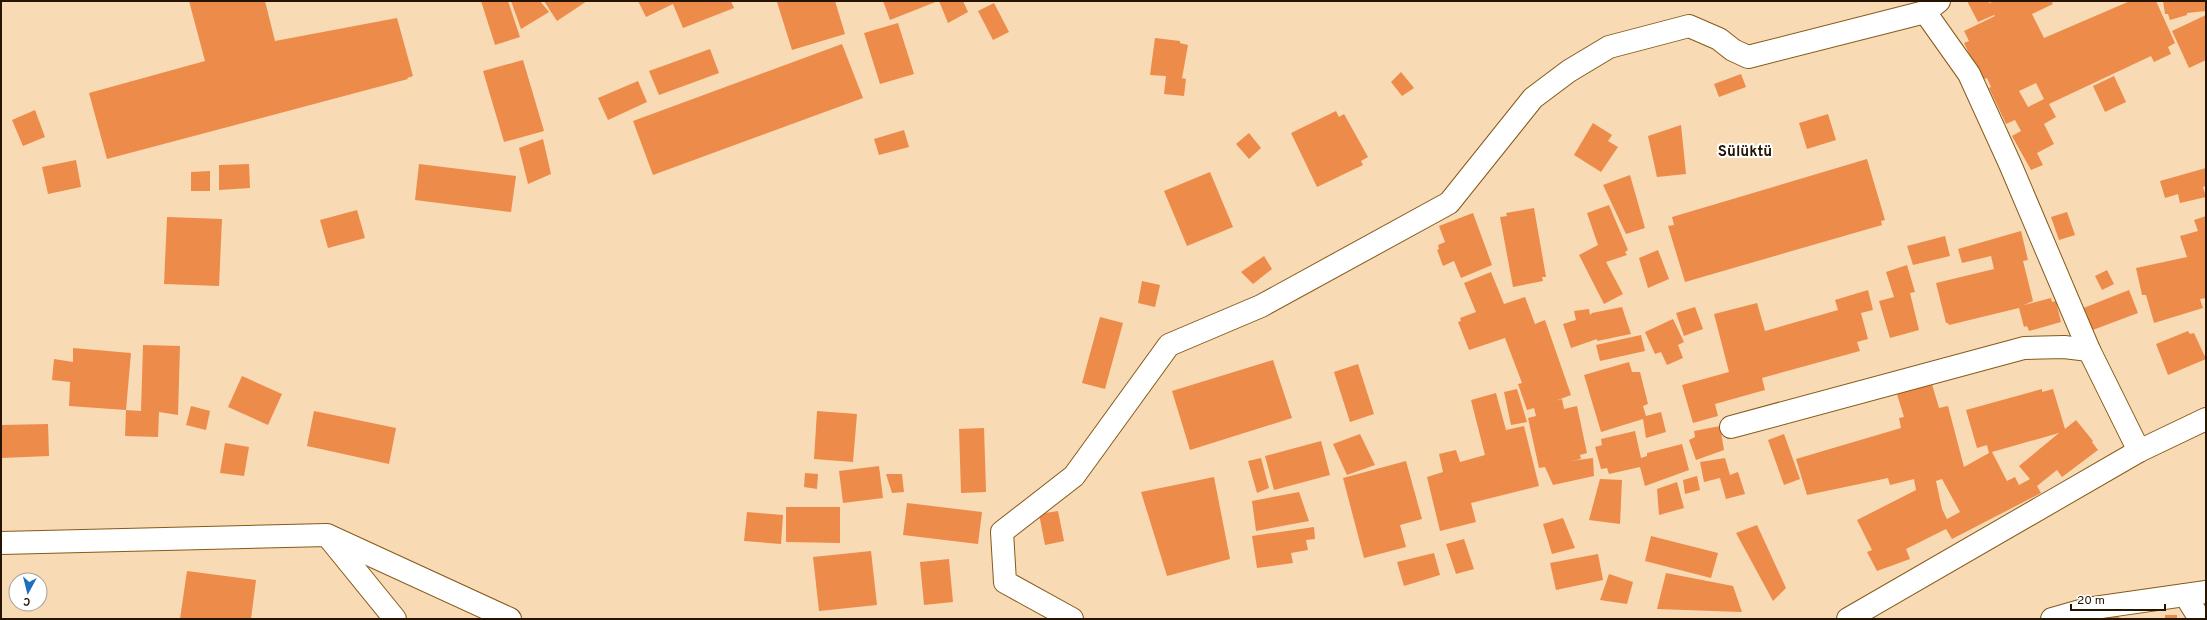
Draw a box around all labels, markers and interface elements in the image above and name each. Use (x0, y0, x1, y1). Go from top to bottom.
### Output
district label: Sülüktü (1718, 143, 1772, 162)
north arrow (8, 572, 48, 612)
scale bar (2071, 586, 2165, 612)
text: 20 m (2077, 593, 2105, 609)
text: С (23, 594, 31, 608)

